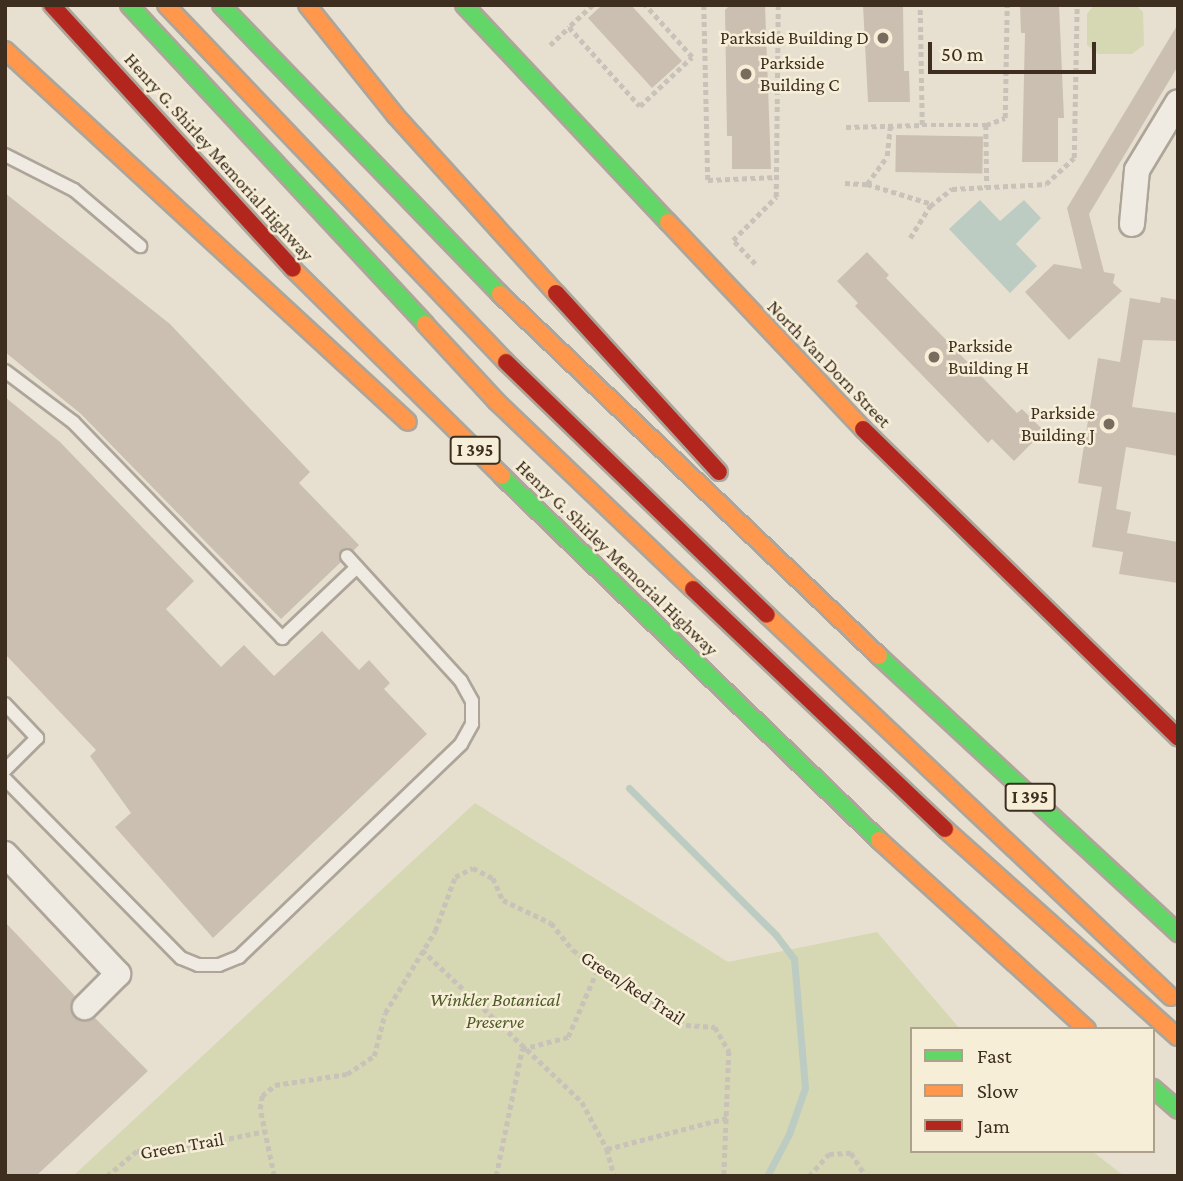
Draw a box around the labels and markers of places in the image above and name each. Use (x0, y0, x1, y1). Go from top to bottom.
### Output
place label: Parkside Building D (720, 27, 869, 49)
marker: Parkside Building D (875, 30, 891, 46)
place label: Parkside Building C (760, 52, 840, 96)
marker: Parkside Building C (738, 66, 754, 82)
place label: Parkside Building H (948, 335, 1029, 379)
marker: Parkside Building H (926, 349, 942, 365)
place label: Parkside Building J (1021, 402, 1095, 446)
marker: Parkside Building J (1101, 416, 1117, 432)

